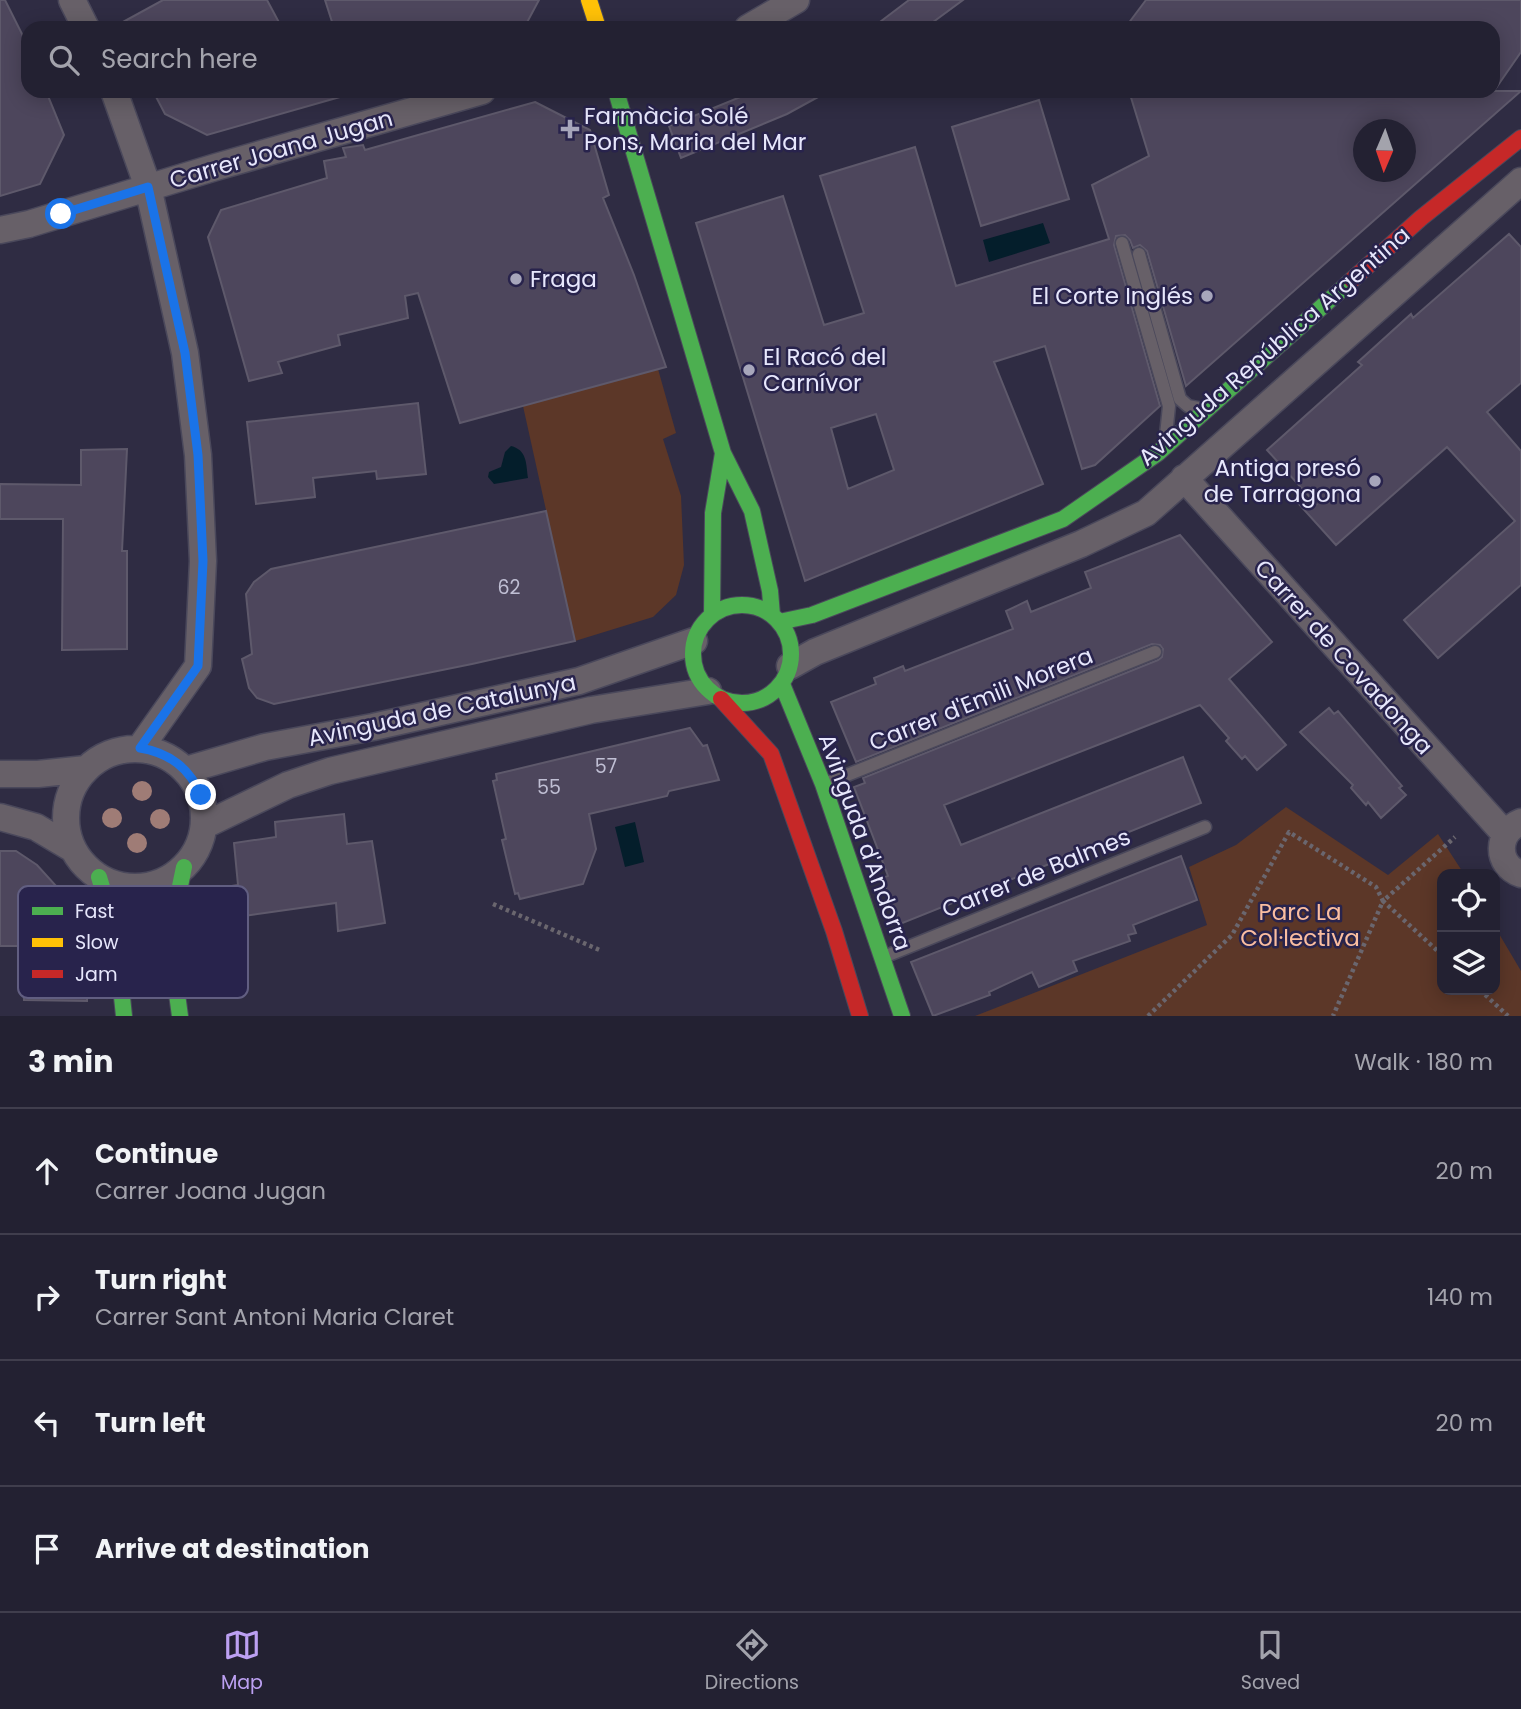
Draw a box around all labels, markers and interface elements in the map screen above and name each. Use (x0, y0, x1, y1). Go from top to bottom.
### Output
search box (21, 21, 1500, 98)
icon: search (45, 41, 83, 79)
text: Search here (101, 41, 258, 77)
place label: Farmàcia Solé Pons, Maria del Mar (584, 100, 806, 158)
street label: Carrer Joana Jugan (166, 102, 396, 196)
north arrow (1353, 119, 1416, 182)
marker: Farmàcia Solé Pons, Maria del Mar (562, 121, 578, 137)
route start (45, 198, 76, 229)
street label: Avinguda República Argentina (1131, 219, 1417, 473)
place label: Fraga (530, 263, 597, 295)
marker: Fraga (508, 271, 524, 287)
place label: El Corte Inglés (1032, 280, 1193, 312)
marker: El Corte Inglés (1199, 288, 1215, 304)
place label: El Racó del Carnívor (763, 341, 886, 399)
marker: El Racó del Carnívor (741, 362, 757, 378)
place label: Antiga presó de Tarragona (1204, 452, 1361, 510)
marker: Antiga presó de Tarragona (1367, 473, 1383, 489)
street label: Carrer de Covadonga (1248, 553, 1440, 761)
house number: 62 (498, 574, 521, 601)
street label: Carrer d'Emili Morera (864, 639, 1098, 759)
street label: Avinguda de Catalunya (305, 666, 579, 754)
street label: Avinguda d'Andorra (811, 729, 919, 955)
house number: 57 (595, 753, 617, 780)
house number: 55 (537, 774, 561, 801)
route end (185, 779, 216, 810)
street label: Carrer de Balmes (937, 821, 1135, 925)
map controls (1437, 869, 1500, 995)
button: locate (1437, 869, 1500, 932)
legend (18, 886, 248, 998)
park label: Parc La Col·lectiva (1240, 896, 1360, 954)
text: Fast (75, 898, 114, 925)
text: Slow (75, 929, 119, 956)
button: layers (1437, 932, 1500, 995)
text: Jam (75, 961, 117, 988)
text: 3 min (28, 1040, 113, 1083)
text: Walk · 180 m (1354, 1046, 1493, 1078)
text: Continue (95, 1136, 218, 1172)
icon: ahead (28, 1152, 66, 1190)
text: 20 m (1435, 1155, 1493, 1187)
text: Carrer Joana Jugan (95, 1175, 326, 1207)
text: Turn right (95, 1262, 227, 1298)
icon: right (28, 1278, 66, 1316)
text: 140 m (1427, 1281, 1493, 1313)
text: Carrer Sant Antoni Maria Claret (95, 1301, 454, 1333)
icon: left (28, 1404, 66, 1442)
text: Turn left (95, 1405, 206, 1441)
text: 20 m (1435, 1407, 1493, 1439)
icon: arrive (28, 1530, 66, 1568)
text: Arrive at destination (95, 1531, 370, 1567)
tab: Map (221, 1626, 263, 1697)
tab: Directions (705, 1626, 799, 1697)
tab: Saved (1241, 1626, 1300, 1697)

